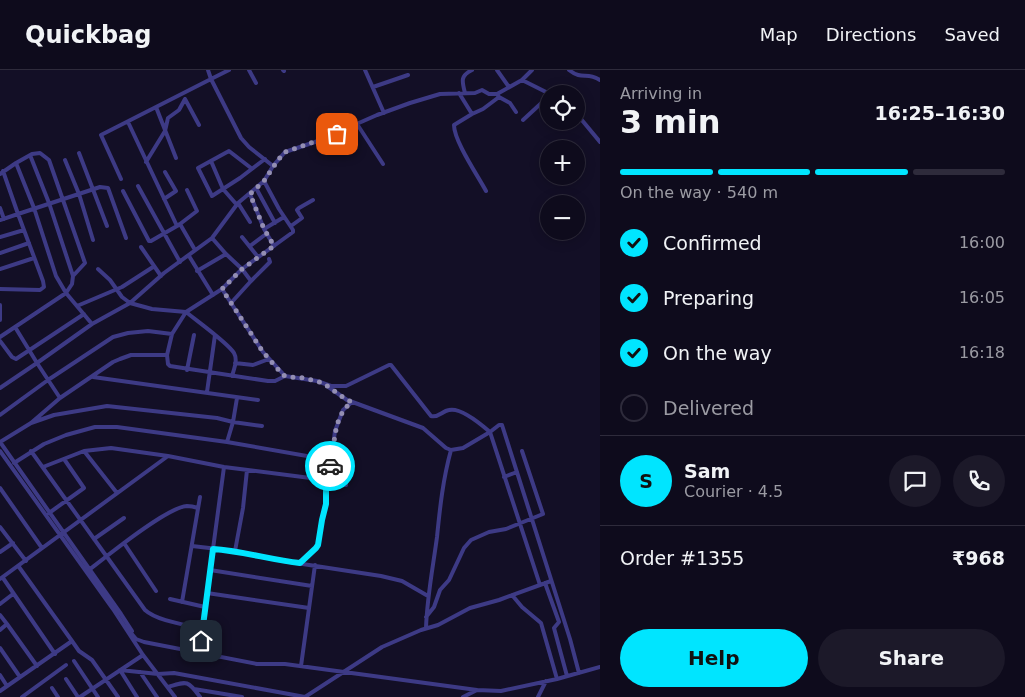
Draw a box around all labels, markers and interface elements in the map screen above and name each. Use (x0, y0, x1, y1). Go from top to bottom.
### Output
text: Quickbag (25, 21, 151, 49)
text: Map (760, 24, 798, 45)
text: Directions (826, 24, 916, 45)
text: Saved (944, 24, 1000, 45)
text: Arriving in (620, 84, 702, 103)
map controls (540, 85, 585, 240)
button: locate (540, 85, 585, 130)
text: 16:25–16:30 (875, 102, 1005, 124)
text: 3 min (620, 103, 721, 141)
pin (316, 113, 358, 155)
icon: bag (323, 120, 351, 148)
button: + (540, 140, 585, 185)
text: On the way · 540 m (620, 183, 778, 202)
button: − (540, 195, 585, 240)
icon: check (620, 229, 648, 257)
text: Confirmed (663, 232, 762, 254)
text: 16:00 (959, 233, 1005, 252)
icon: check (620, 284, 648, 312)
text: Preparing (663, 287, 754, 309)
text: 16:05 (959, 288, 1005, 307)
icon: check (620, 339, 648, 367)
text: On the way (663, 342, 772, 364)
text: 16:18 (959, 343, 1005, 362)
text: Delivered (663, 397, 754, 419)
courier (305, 441, 355, 491)
icon: car (316, 452, 344, 480)
button: chat (889, 455, 941, 507)
button: phone (953, 455, 1005, 507)
text: Sam (684, 460, 730, 482)
text: S (639, 470, 653, 492)
text: Courier · 4.5 (684, 482, 783, 501)
text: Order #1355 (620, 547, 744, 569)
text: ₹968 (952, 547, 1005, 569)
pin (180, 620, 222, 662)
icon: home (187, 627, 215, 655)
button: Help (620, 629, 808, 687)
button: Share (818, 629, 1005, 687)

